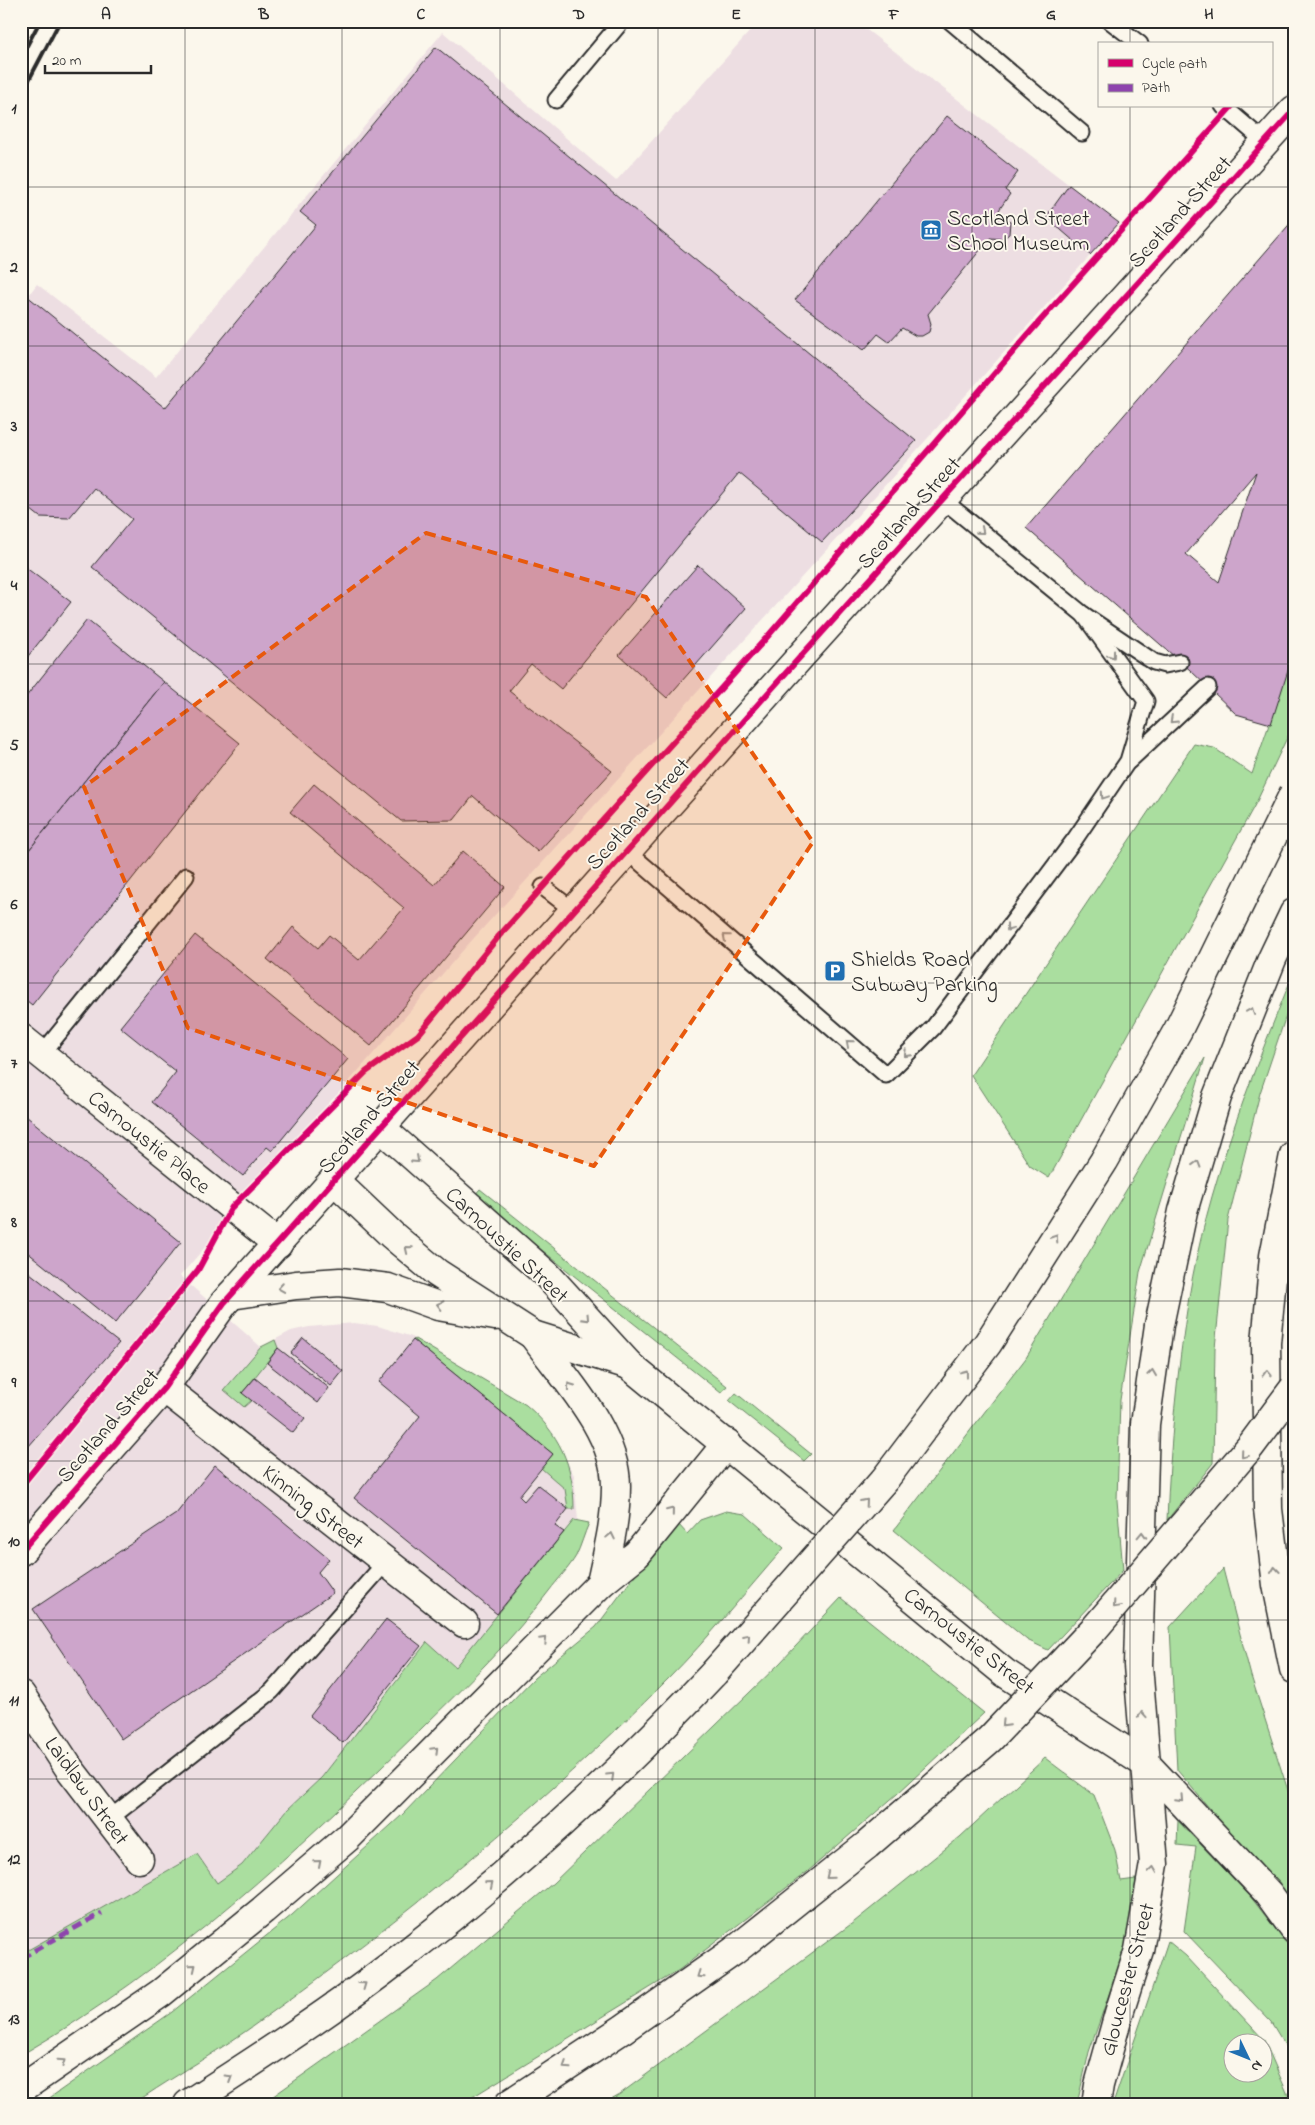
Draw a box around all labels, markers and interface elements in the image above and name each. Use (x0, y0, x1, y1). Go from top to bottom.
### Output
text: A (101, 3, 111, 27)
text: B (258, 3, 270, 27)
text: C (417, 3, 426, 27)
text: D (572, 3, 585, 27)
text: E (731, 3, 741, 27)
text: F (888, 3, 900, 27)
text: G (1046, 3, 1056, 27)
text: H (1204, 3, 1214, 27)
scale bar (45, 42, 151, 74)
legend (1098, 42, 1272, 108)
text: 20 m (52, 50, 82, 72)
text: Cycle path (1142, 53, 1207, 76)
text: Path (1142, 77, 1170, 99)
text: 1 (11, 97, 17, 121)
street label: Scotland Street (1122, 149, 1241, 277)
place label: Scotland Street School Museum (947, 204, 1090, 261)
museum icon: Scotland Street School Museum (919, 218, 943, 242)
text: 2 (9, 256, 18, 280)
text: 3 (10, 415, 18, 439)
street label: Scotland Street (851, 450, 970, 578)
one-way arrow (975, 525, 984, 533)
text: 4 (10, 574, 18, 598)
one-way arrow (1106, 649, 1115, 659)
one-way arrow (1169, 714, 1178, 723)
text: 5 (9, 734, 19, 758)
street label: Scotland Street (580, 751, 699, 879)
one-way arrow (1101, 791, 1111, 800)
text: 6 (9, 893, 18, 917)
one-way arrow (1006, 922, 1015, 932)
one-way arrow (723, 933, 732, 942)
place label: Shields Road Subway Parking (851, 945, 998, 1003)
parking icon: Shields Road Subway Parking (823, 959, 847, 983)
one-way arrow (1245, 1007, 1256, 1016)
one-way arrow (846, 1039, 855, 1048)
one-way arrow (904, 1048, 913, 1057)
text: 7 (11, 1052, 18, 1076)
street label: Scotland Street (311, 1053, 429, 1182)
street label: Carnoustie Place (80, 1084, 217, 1203)
one-way arrow (411, 1154, 420, 1163)
one-way arrow (1192, 1161, 1202, 1169)
street label: Carnoustie Street (437, 1180, 575, 1313)
text: 8 (10, 1211, 17, 1235)
one-way arrow (1048, 1234, 1058, 1243)
one-way arrow (405, 1246, 414, 1254)
one-way arrow (276, 1282, 284, 1293)
one-way arrow (435, 1300, 444, 1311)
one-way arrow (580, 1313, 589, 1322)
street label: Scotland Street (50, 1362, 168, 1491)
one-way arrow (1146, 1369, 1157, 1377)
one-way arrow (1262, 1369, 1272, 1376)
one-way arrow (959, 1370, 967, 1379)
text: 9 (11, 1371, 17, 1395)
one-way arrow (567, 1382, 576, 1392)
one-way arrow (1240, 1449, 1249, 1458)
street label: Kinning Street (254, 1458, 371, 1560)
one-way arrow (860, 1498, 869, 1507)
one-way arrow (666, 1508, 674, 1517)
text: 10 (8, 1530, 20, 1554)
one-way arrow (605, 1531, 616, 1540)
one-way arrow (1137, 1531, 1147, 1538)
one-way arrow (1270, 1566, 1281, 1574)
street label: Carnoustie Street (896, 1581, 1041, 1704)
one-way arrow (1113, 1599, 1121, 1608)
one-way arrow (741, 1634, 750, 1643)
one-way arrow (538, 1637, 547, 1646)
text: 11 (9, 1689, 20, 1713)
one-way arrow (1137, 1711, 1148, 1719)
one-way arrow (1001, 1718, 1010, 1727)
street label: Laidlaw Street (35, 1731, 136, 1853)
one-way arrow (429, 1746, 438, 1755)
one-way arrow (606, 1773, 615, 1782)
one-way arrow (1174, 1794, 1183, 1803)
text: 12 (7, 1848, 21, 1872)
one-way arrow (312, 1860, 321, 1868)
one-way arrow (1147, 1865, 1157, 1874)
one-way arrow (826, 1870, 835, 1879)
one-way arrow (484, 1880, 493, 1889)
street label: Gloucester Street (1093, 1899, 1165, 2060)
one-way arrow (187, 1964, 196, 1972)
one-way arrow (697, 1969, 706, 1978)
one-way arrow (357, 1982, 367, 1991)
text: 13 (8, 2008, 20, 2032)
north arrow (1222, 2032, 1272, 2082)
text: N (1246, 2055, 1267, 2076)
one-way arrow (56, 2059, 65, 2068)
one-way arrow (563, 2060, 572, 2070)
one-way arrow (224, 2074, 233, 2084)

